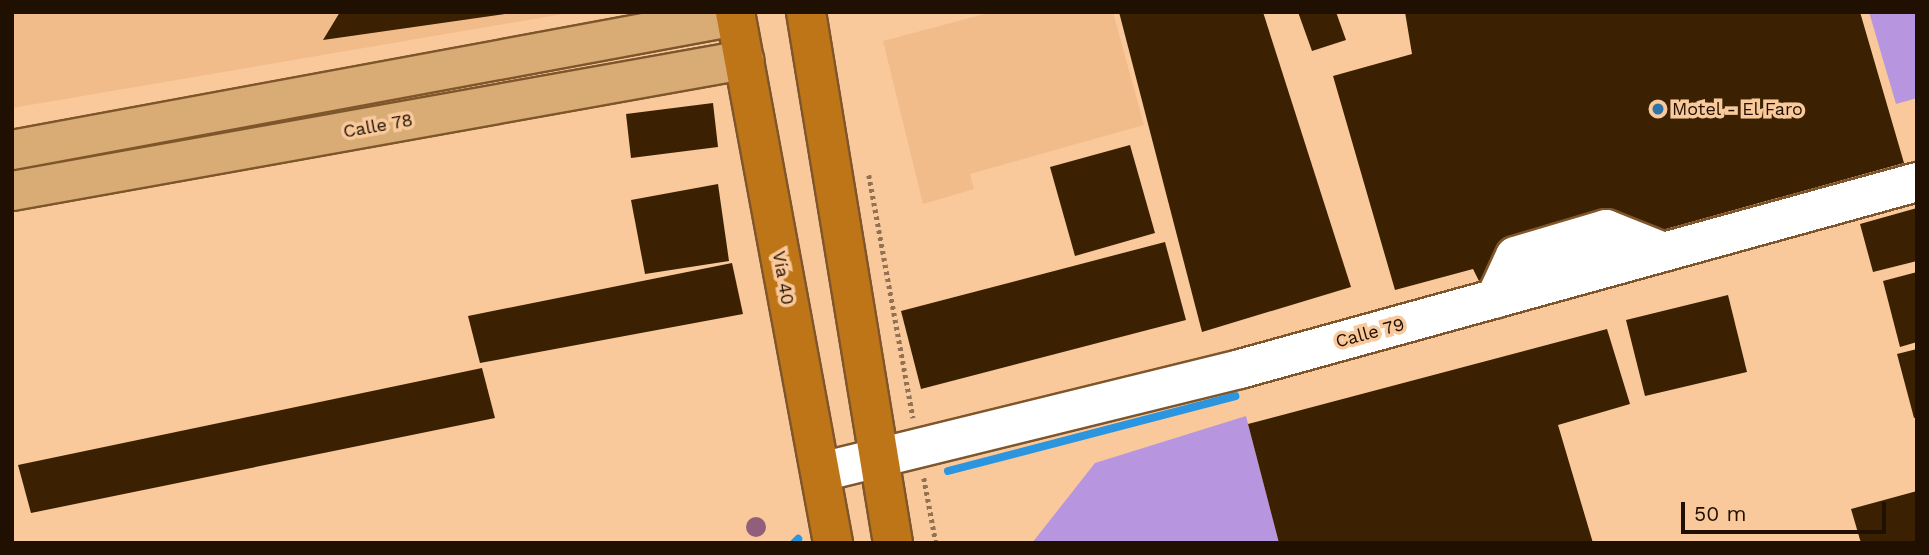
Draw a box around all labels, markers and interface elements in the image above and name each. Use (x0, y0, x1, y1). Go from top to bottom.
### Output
place label: Motel - El Faro (1672, 98, 1804, 120)
marker: Motel - El Faro (1650, 101, 1666, 117)
street label: Calle 78 (341, 109, 415, 143)
street label: Vía 40 (768, 249, 798, 307)
street label: Calle 79 (1333, 313, 1407, 353)
scale bar (1684, 489, 1889, 532)
text: 50 m (1694, 501, 1746, 526)

